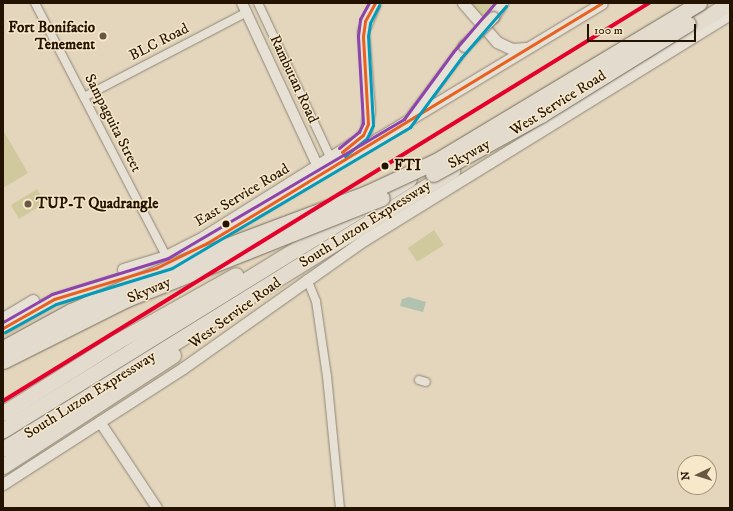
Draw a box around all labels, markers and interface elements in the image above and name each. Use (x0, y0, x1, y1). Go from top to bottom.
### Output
scale bar (589, 16, 698, 42)
place label: Fort Bonifacio Tenement (8, 18, 95, 53)
street label: BLC Road (126, 19, 192, 65)
text: 100 m (594, 23, 623, 38)
marker: Fort Bonifacio Tenement (98, 31, 108, 41)
street label: Rambutan Road (266, 32, 322, 126)
street label: West Service Road (507, 66, 609, 140)
street label: Sampaguita Street (81, 71, 145, 175)
street label: Skyway (445, 135, 493, 173)
place label: FTI (394, 157, 421, 175)
street label: East Service Road (191, 160, 293, 230)
marker: FTI (379, 160, 391, 172)
street label: South Luzon Expressway (296, 176, 434, 272)
place label: TUP-T Quadrangle (36, 195, 158, 213)
marker: TUP-T Quadrangle (23, 199, 33, 209)
unlabelled marker (221, 219, 231, 229)
street label: Skyway (125, 273, 173, 307)
street label: West Service Road (185, 274, 285, 352)
street label: South Luzon Expressway (21, 347, 159, 443)
north arrow (677, 455, 717, 495)
text: N (679, 471, 693, 481)

